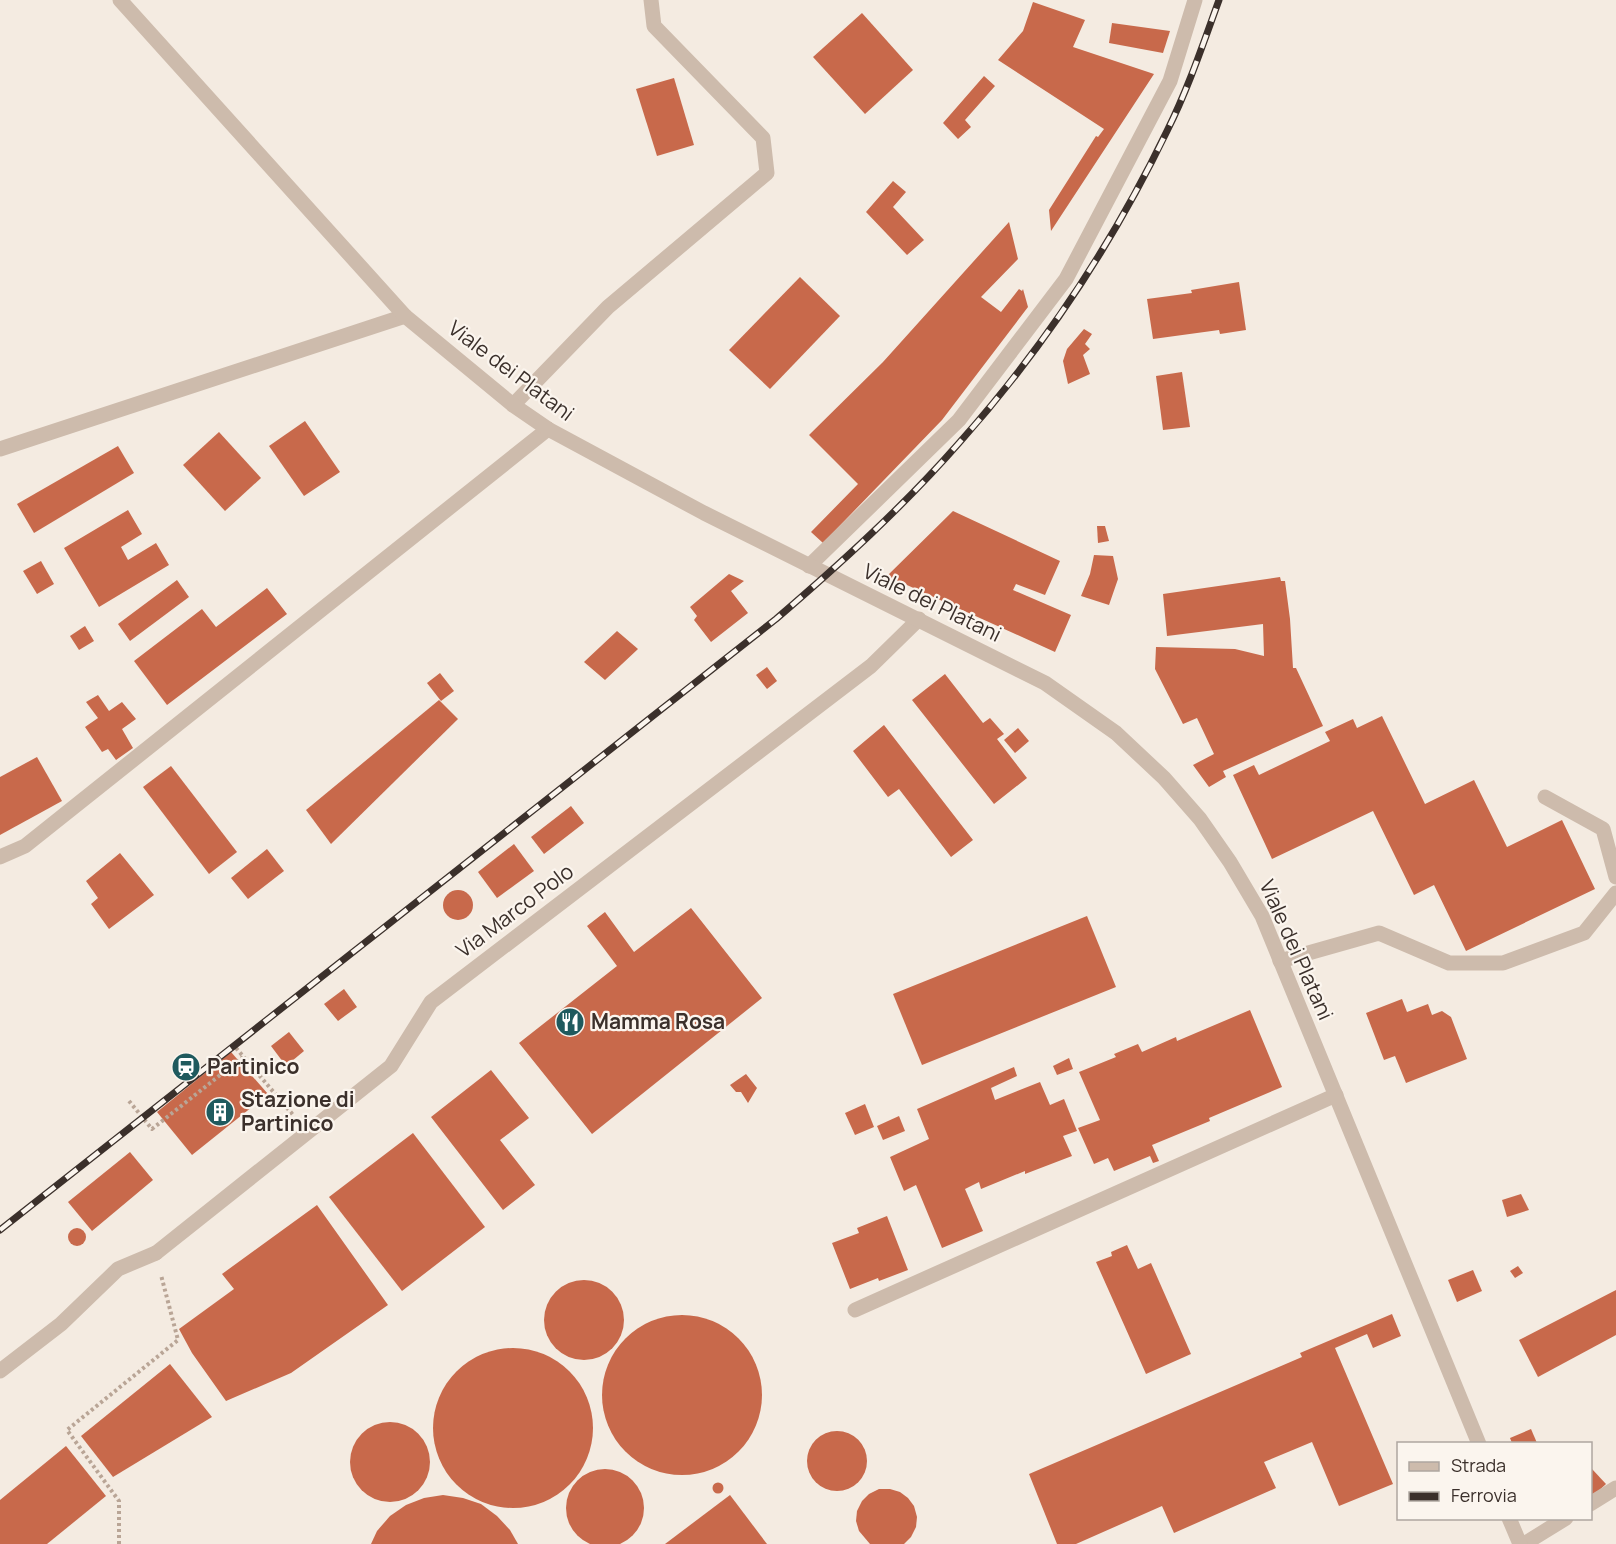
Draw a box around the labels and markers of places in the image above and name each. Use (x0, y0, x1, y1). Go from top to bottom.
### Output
restaurant icon: Mamma Rosa (554, 1006, 586, 1038)
place label: Mamma Rosa (591, 1007, 725, 1035)
station icon: Partinico (170, 1051, 202, 1083)
place label: Partinico (207, 1052, 299, 1080)
place label: Stazione di Partinico (241, 1085, 355, 1137)
building icon: Stazione di Partinico (204, 1096, 236, 1128)

